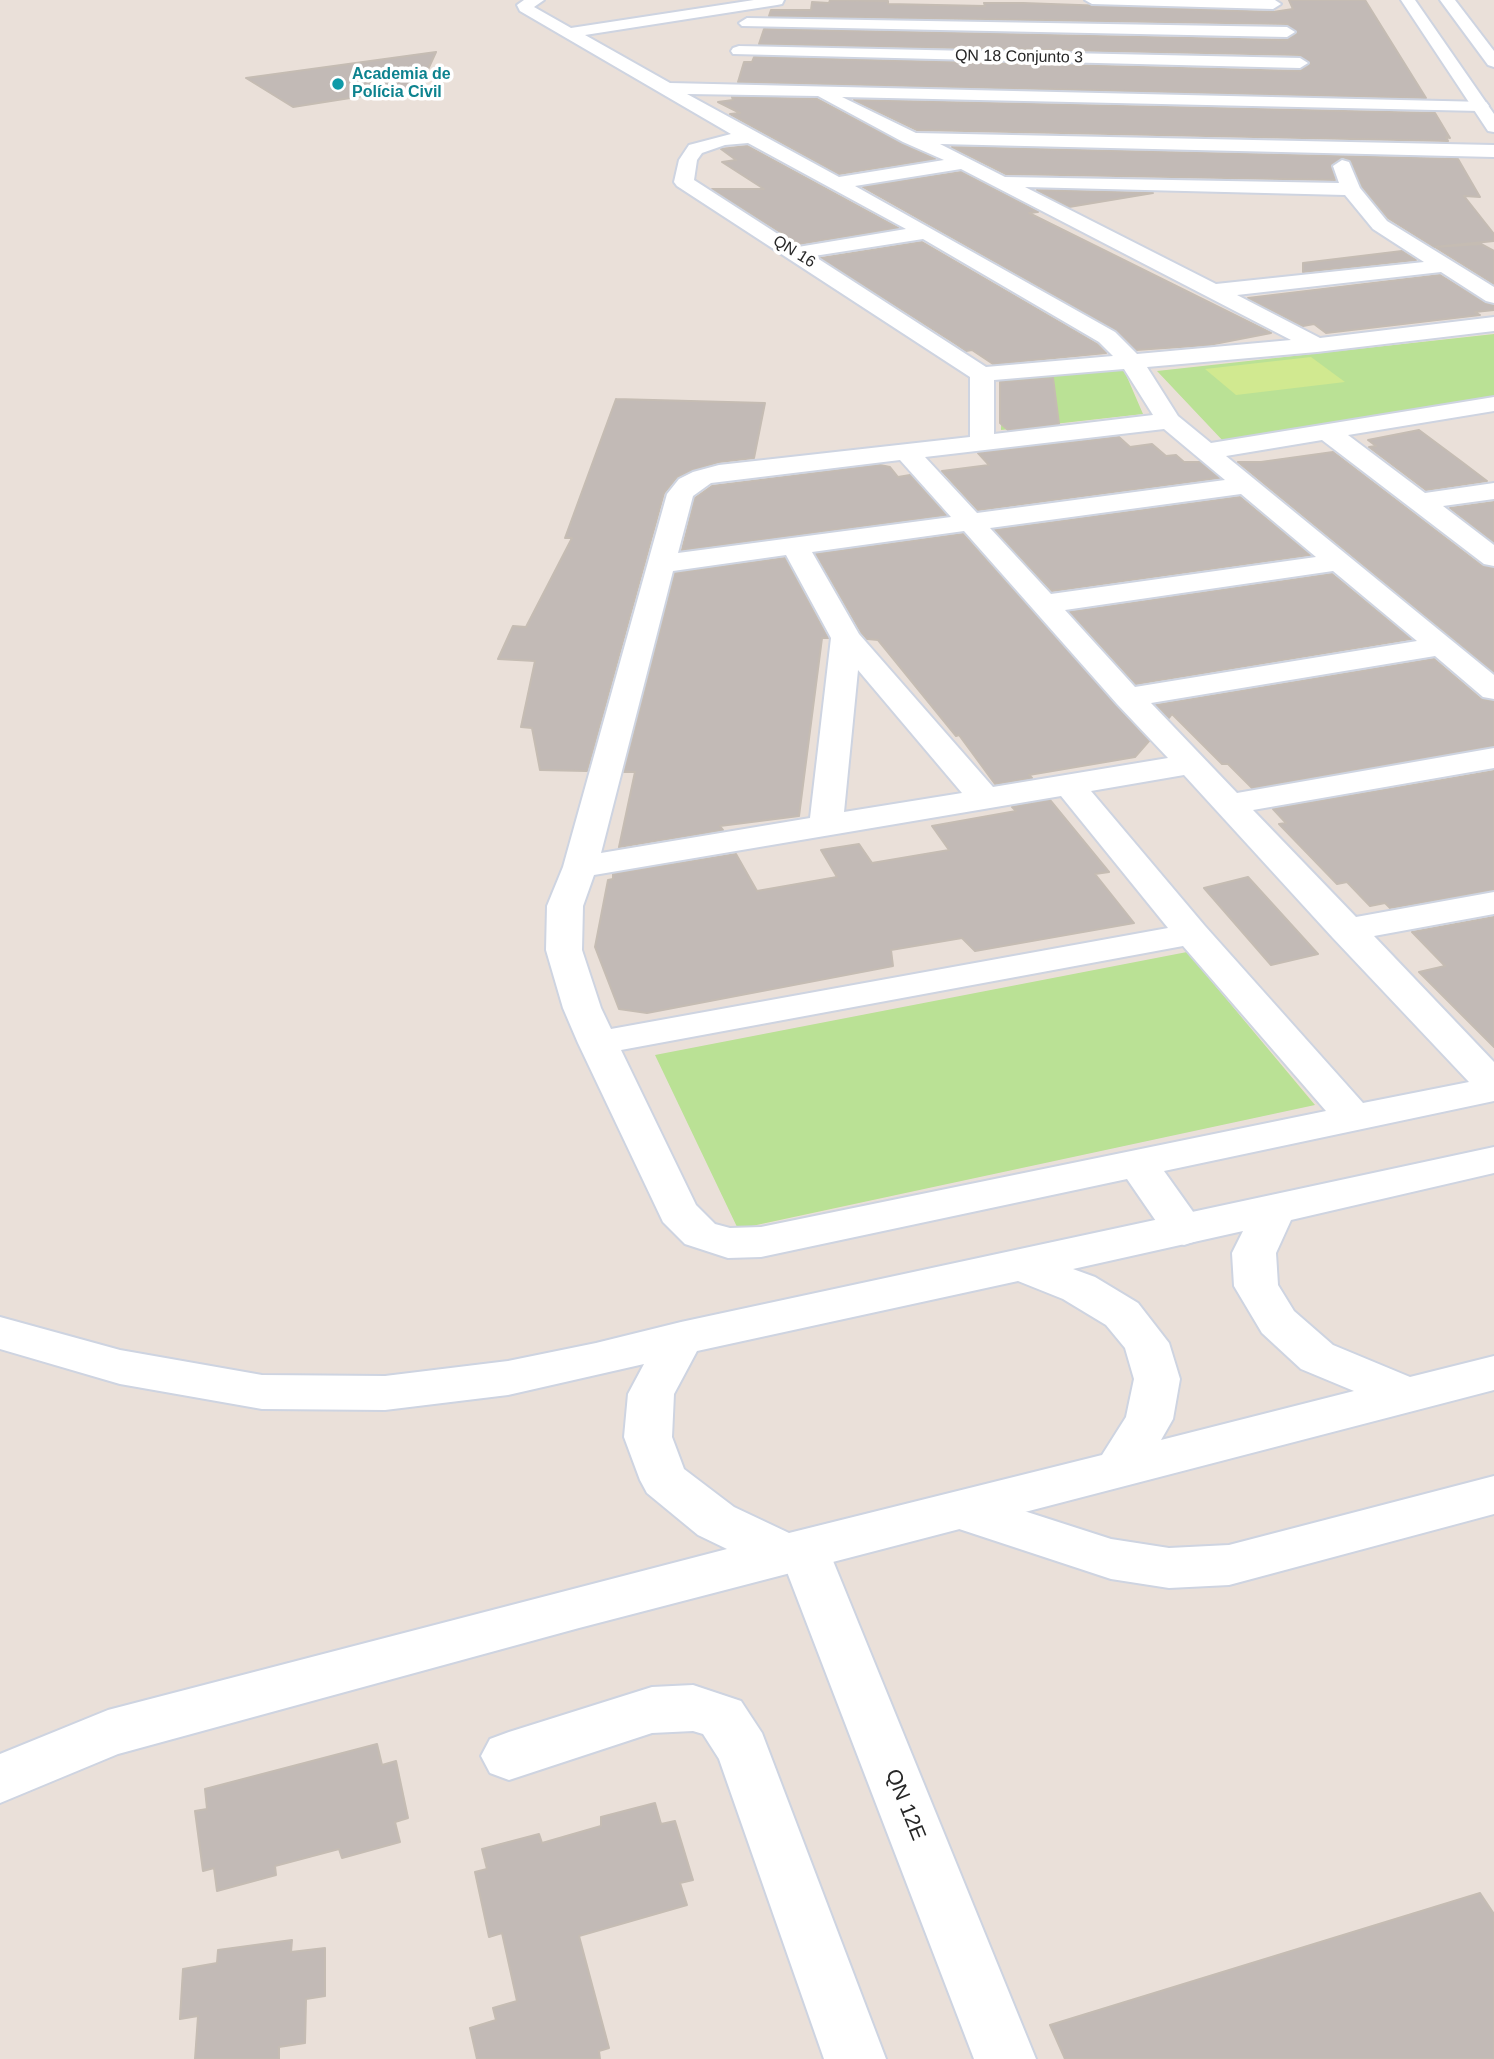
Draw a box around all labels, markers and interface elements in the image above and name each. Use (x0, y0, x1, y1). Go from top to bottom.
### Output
street label: QN 18 Conjunto 3 (955, 46, 1083, 68)
place label: Academia de Polícia Civil (352, 65, 451, 103)
marker: Academia de Polícia Civil (330, 76, 346, 92)
street label: QN 16 (769, 232, 819, 272)
street label: QN 12E (879, 1766, 931, 1844)

